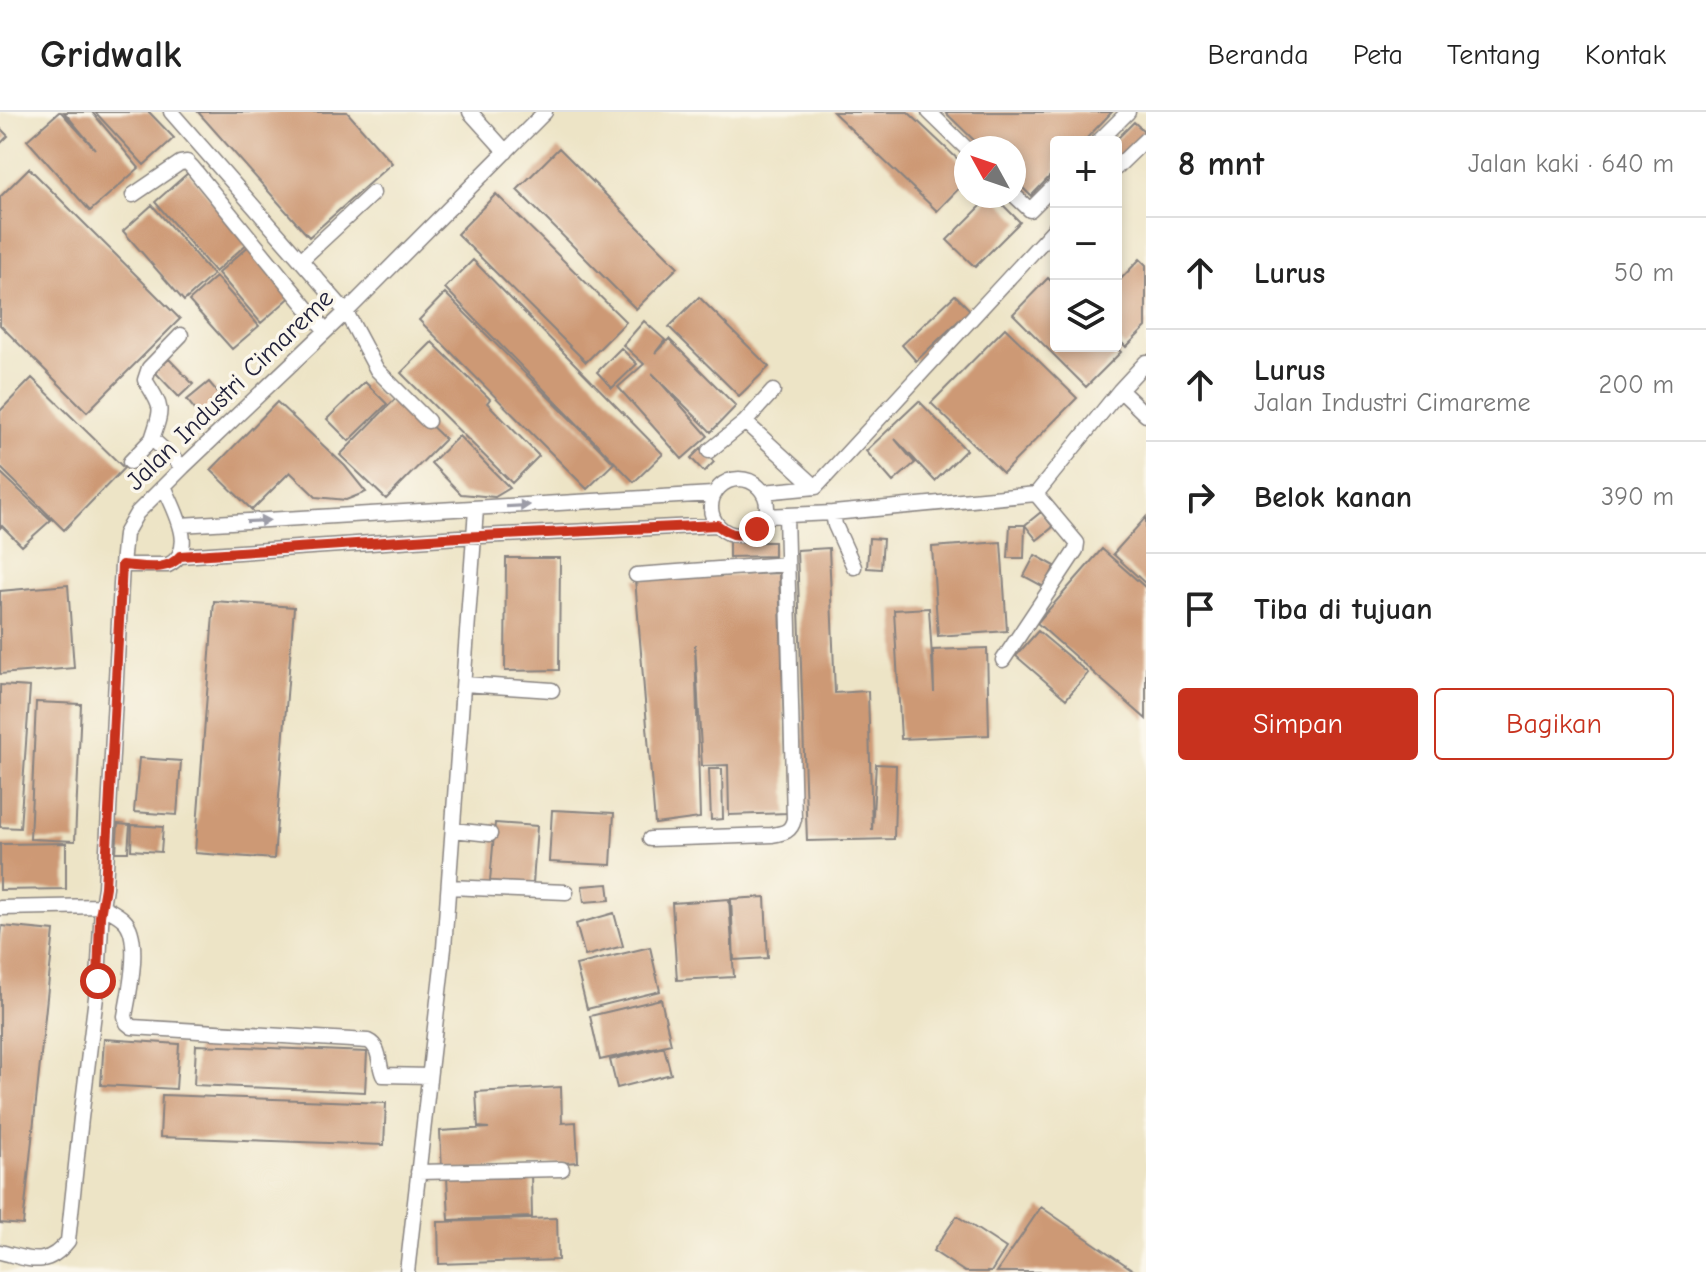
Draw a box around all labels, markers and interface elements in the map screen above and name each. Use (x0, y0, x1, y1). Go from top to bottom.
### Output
text: Gridwalk (40, 33, 182, 77)
text: Beranda (1208, 39, 1309, 71)
text: Peta (1353, 39, 1403, 71)
text: Tentang (1447, 39, 1541, 71)
text: Kontak (1585, 39, 1666, 71)
north arrow (954, 136, 1026, 208)
map controls (1050, 136, 1122, 352)
button: + (1050, 136, 1122, 208)
text: 8 mnt (1178, 144, 1264, 184)
text: Jalan kaki · 640 m (1468, 149, 1674, 179)
button: − (1050, 208, 1122, 280)
icon: ahead (1178, 251, 1222, 295)
text: Lurus (1254, 256, 1325, 291)
text: 50 m (1614, 258, 1674, 288)
button: layers (1050, 280, 1122, 352)
street label: Jalan Industri Cimareme (120, 283, 340, 497)
text: Lurus (1254, 353, 1325, 388)
icon: ahead (1178, 363, 1222, 407)
text: 200 m (1599, 370, 1674, 400)
text: Jalan Industri Cimareme (1254, 388, 1530, 418)
icon: right (1178, 475, 1222, 519)
text: Belok kanan (1254, 480, 1412, 515)
text: 390 m (1601, 482, 1674, 512)
one-way arrow (506, 499, 531, 512)
route end (739, 511, 775, 547)
one-way arrow (246, 514, 271, 527)
icon: arrive (1178, 587, 1222, 631)
text: Tiba di tujuan (1254, 592, 1433, 627)
button: Simpan (1178, 688, 1418, 760)
button: Bagikan (1434, 688, 1674, 760)
route start (80, 963, 116, 999)

